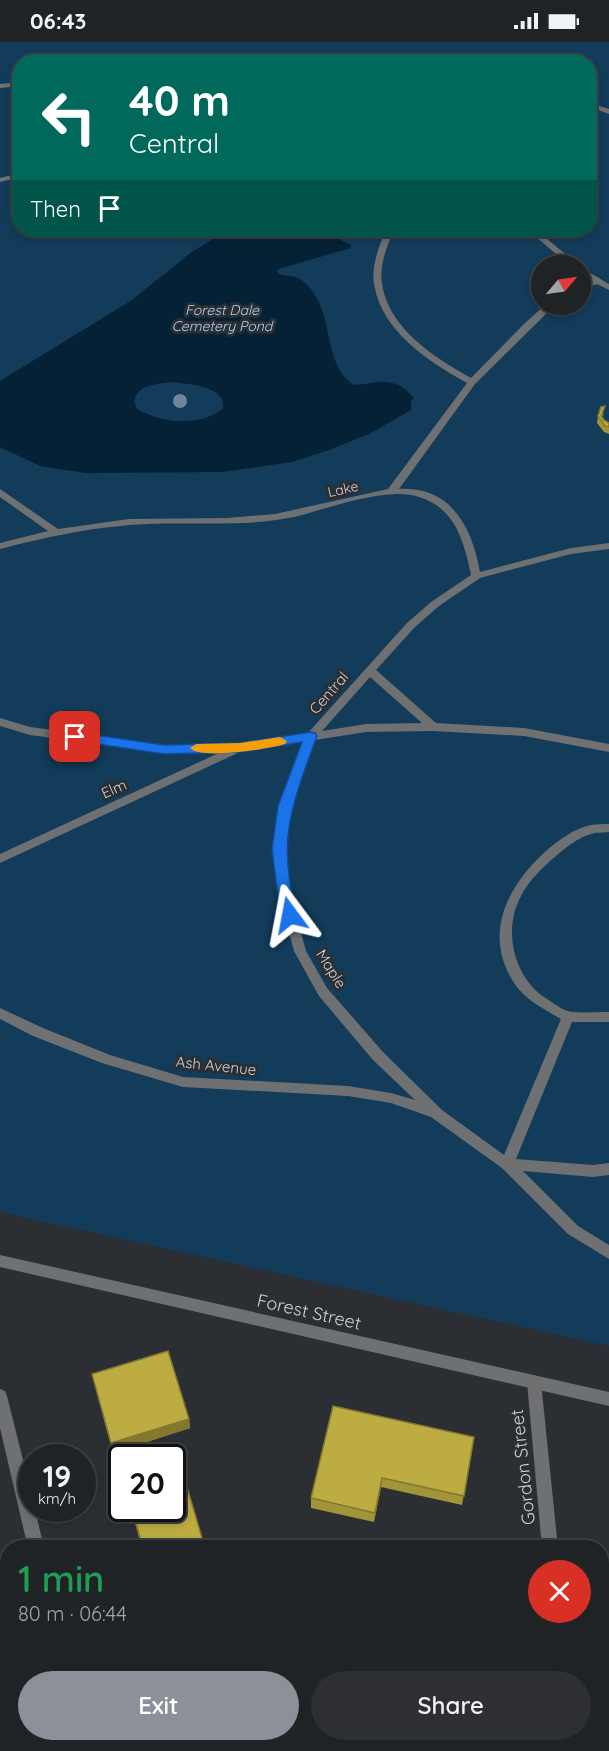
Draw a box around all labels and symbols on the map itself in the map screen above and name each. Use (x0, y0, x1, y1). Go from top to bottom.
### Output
north arrow (531, 255, 591, 315)
water label: Forest Dale Cemetery Pond (172, 301, 274, 335)
street label: Lake (326, 477, 360, 501)
street label: Central (305, 668, 352, 718)
pin (49, 711, 100, 762)
street label: Elm (98, 775, 129, 802)
position arrow (258, 883, 322, 947)
street label: Maple (312, 946, 351, 992)
street label: Ash Avenue (175, 1052, 257, 1079)
street label: Forest Street (255, 1288, 363, 1335)
street label: Gordon Street (505, 1408, 540, 1526)
speed limit sign: 20 (108, 1444, 186, 1522)

